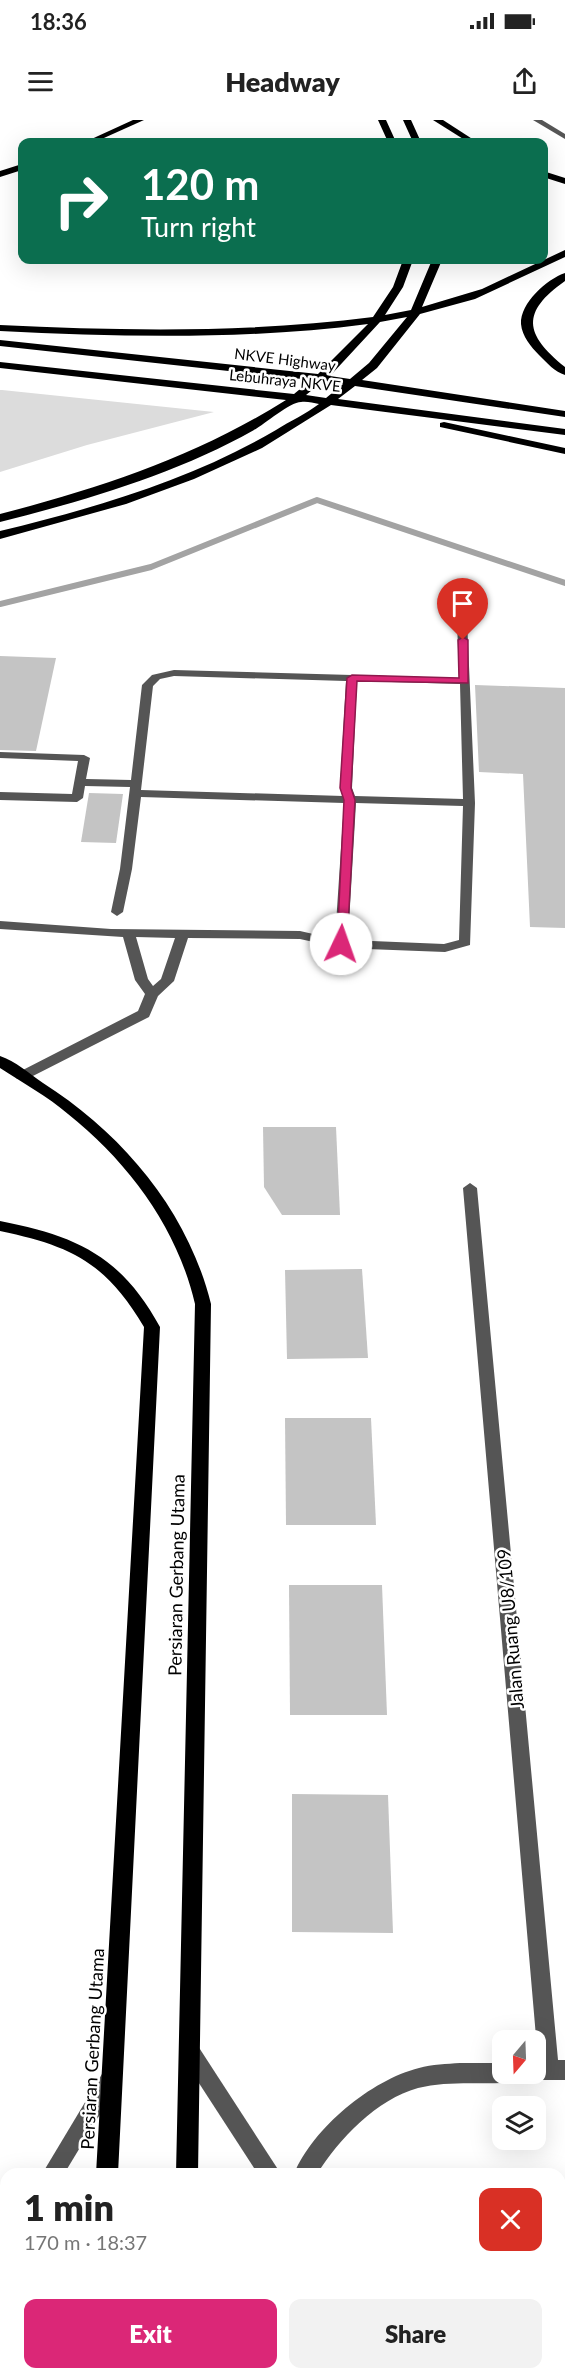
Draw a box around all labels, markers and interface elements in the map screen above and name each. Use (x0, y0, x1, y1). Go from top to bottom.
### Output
text: 18:36 (30, 8, 87, 35)
icon: menu (24, 65, 57, 98)
text: Headway (225, 65, 340, 98)
icon: share (508, 65, 541, 98)
text: 120 m (141, 159, 259, 209)
icon: right (42, 162, 120, 240)
text: Turn right (141, 210, 256, 243)
street label: NKVE Highway (233, 344, 337, 374)
street label: Lebuhraya NKVE (228, 365, 342, 395)
pin (437, 578, 488, 640)
icon: arrive (446, 587, 479, 620)
position arrow (309, 912, 373, 976)
street label: Persiaran Gerbang Utama (163, 1474, 189, 1676)
street label: Jalan Ruang U8/109 (492, 1548, 528, 1710)
street label: Persiaran Gerbang Utama (76, 1948, 108, 2150)
north arrow (492, 2030, 546, 2084)
map controls (492, 2030, 546, 2150)
button: layers (492, 2096, 546, 2150)
text: 1 min (24, 2185, 114, 2229)
button: close (479, 2188, 542, 2251)
text: 170 m · 18:37 (24, 2230, 147, 2254)
button: Exit (24, 2299, 277, 2368)
button: Share (289, 2299, 542, 2368)

